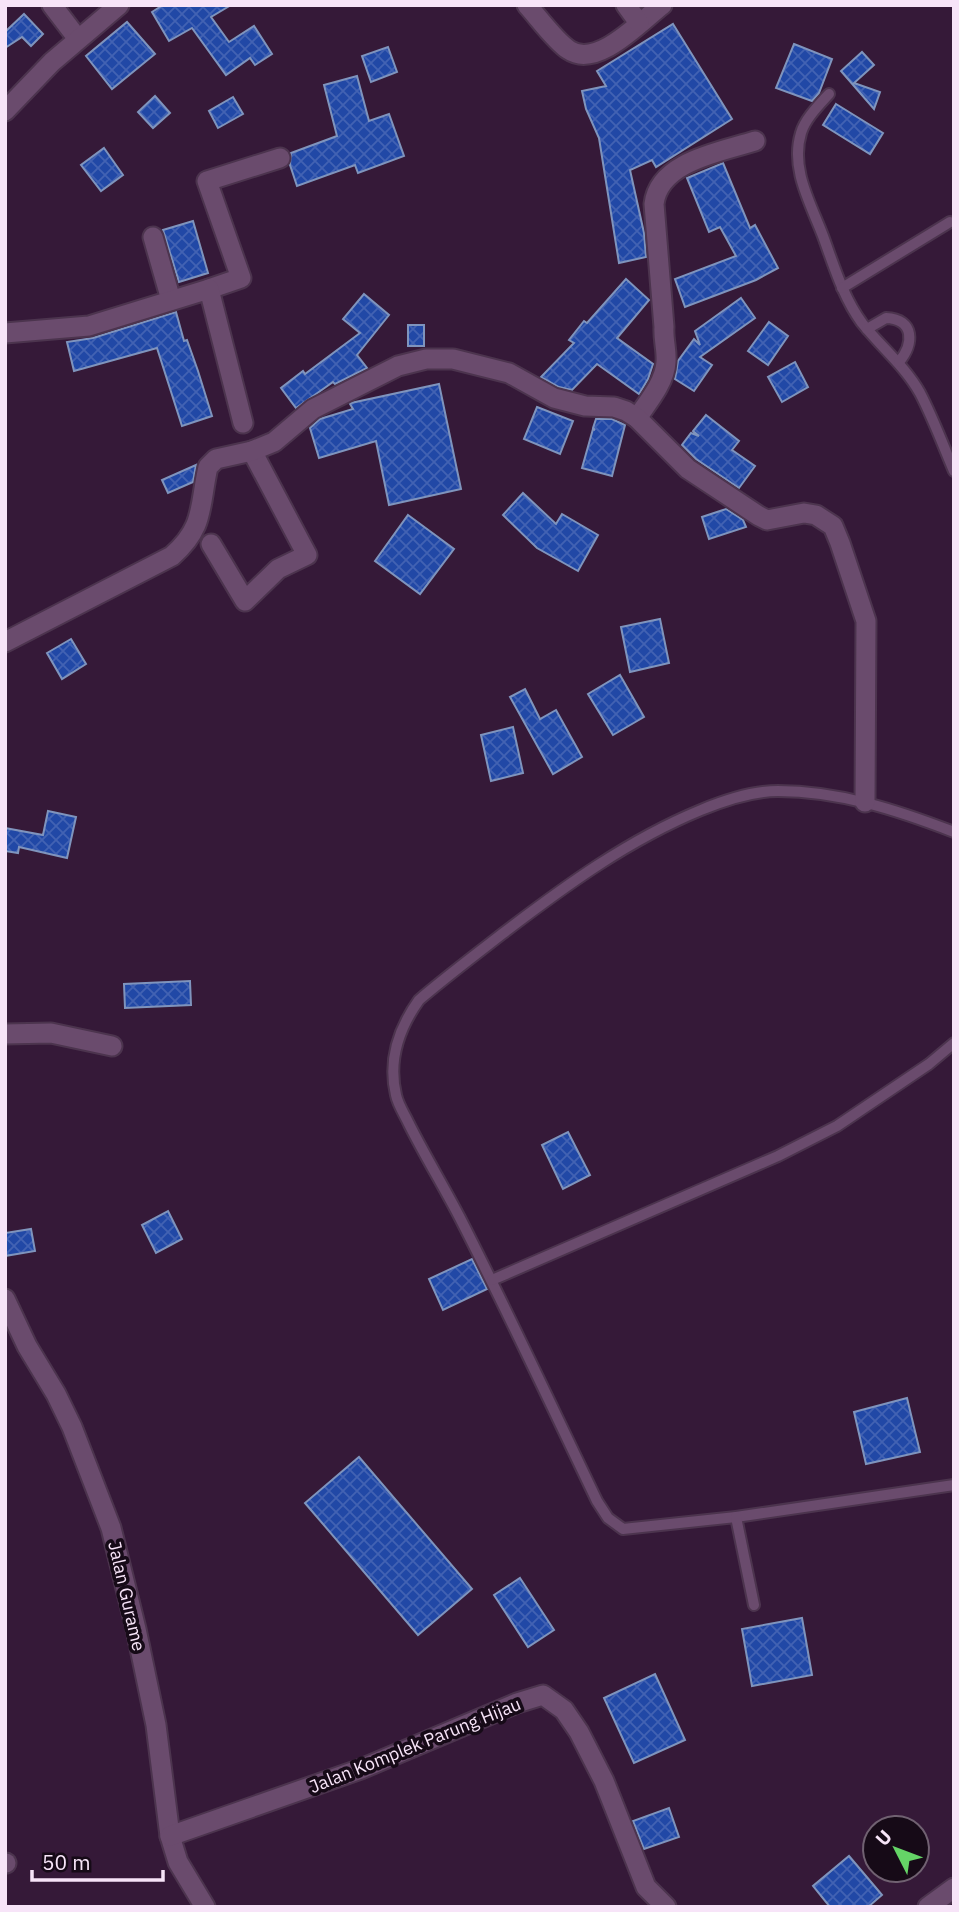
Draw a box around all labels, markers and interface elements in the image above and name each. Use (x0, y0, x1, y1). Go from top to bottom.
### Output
street label: Jalan Gurame (103, 1539, 151, 1653)
street label: Jalan Komplek Parung Hijau (306, 1692, 524, 1798)
north arrow (861, 1814, 931, 1884)
text: U (870, 1825, 897, 1851)
scale bar (32, 1839, 163, 1883)
text: 50 m (42, 1848, 91, 1876)

